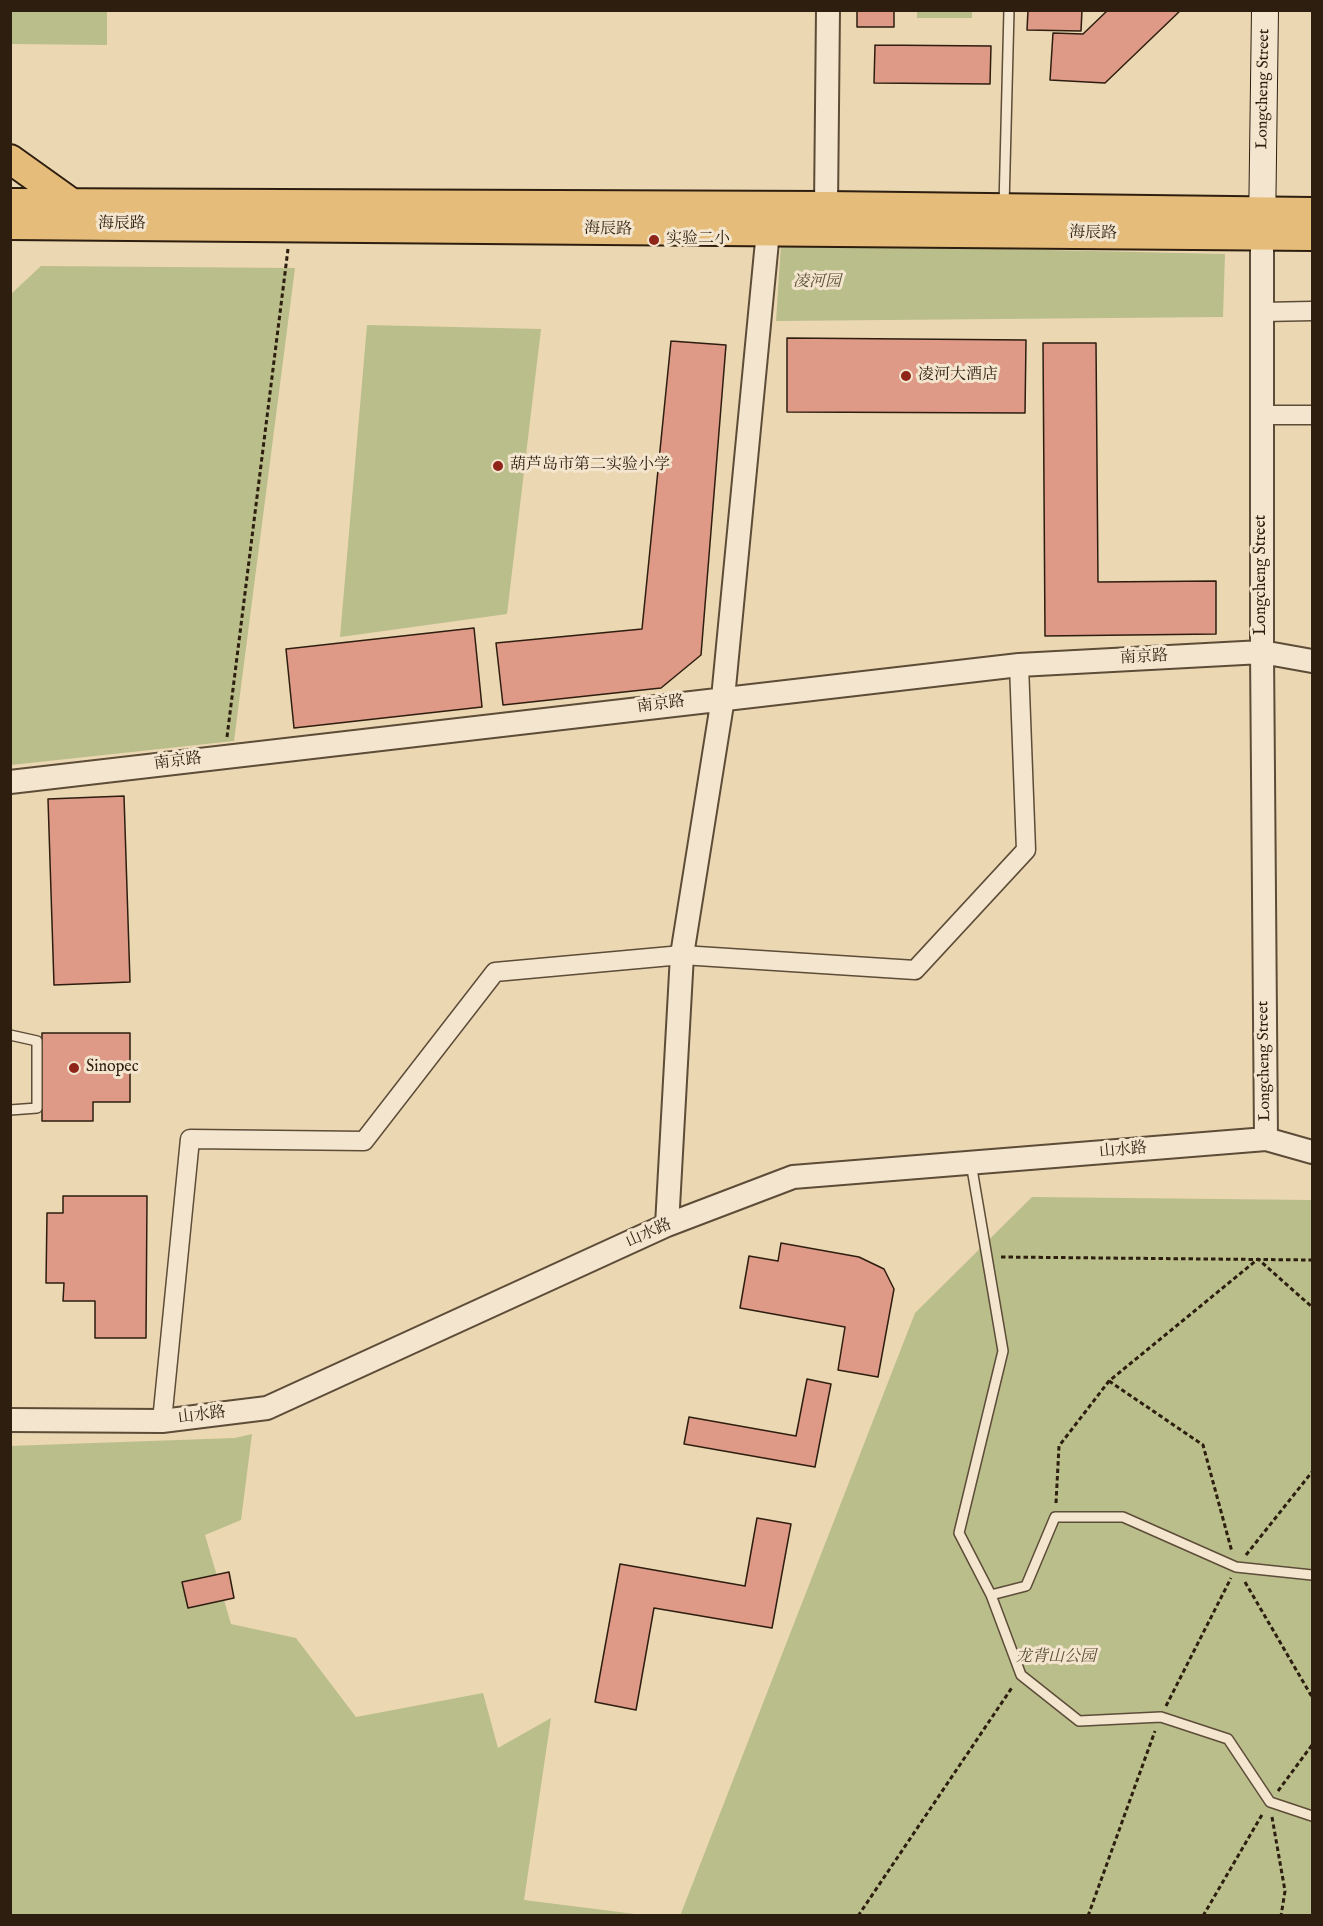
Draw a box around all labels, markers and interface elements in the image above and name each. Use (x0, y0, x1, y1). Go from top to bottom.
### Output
street label: Longcheng Street (1253, 29, 1275, 149)
street label: 海辰路 (98, 215, 146, 235)
street label: 海辰路 (584, 220, 632, 240)
street label: 海辰路 (1069, 224, 1117, 244)
place label: 实验二小 (666, 230, 730, 250)
marker: 实验二小 (647, 233, 661, 247)
park label: 凌河园 (793, 273, 841, 293)
place label: 凌河大酒店 (918, 366, 998, 386)
marker: 凌河大酒店 (899, 369, 913, 383)
place label: 葫芦岛市第二实验小学 (510, 456, 670, 476)
marker: 葫芦岛市第二实验小学 (491, 459, 505, 473)
street label: Longcheng Street (1252, 515, 1272, 635)
street label: 南京路 (1120, 647, 1168, 669)
street label: 南京路 (636, 693, 686, 717)
street label: 南京路 (153, 750, 203, 774)
street label: Longcheng Street (1254, 1001, 1276, 1121)
place label: Sinopec (86, 1058, 139, 1078)
marker: Sinopec (67, 1061, 81, 1075)
street label: 山水路 (1098, 1139, 1148, 1163)
street label: 山水路 (623, 1215, 675, 1253)
street label: 山水路 (177, 1404, 227, 1428)
park label: 龙背山公园 (1016, 1648, 1096, 1668)

